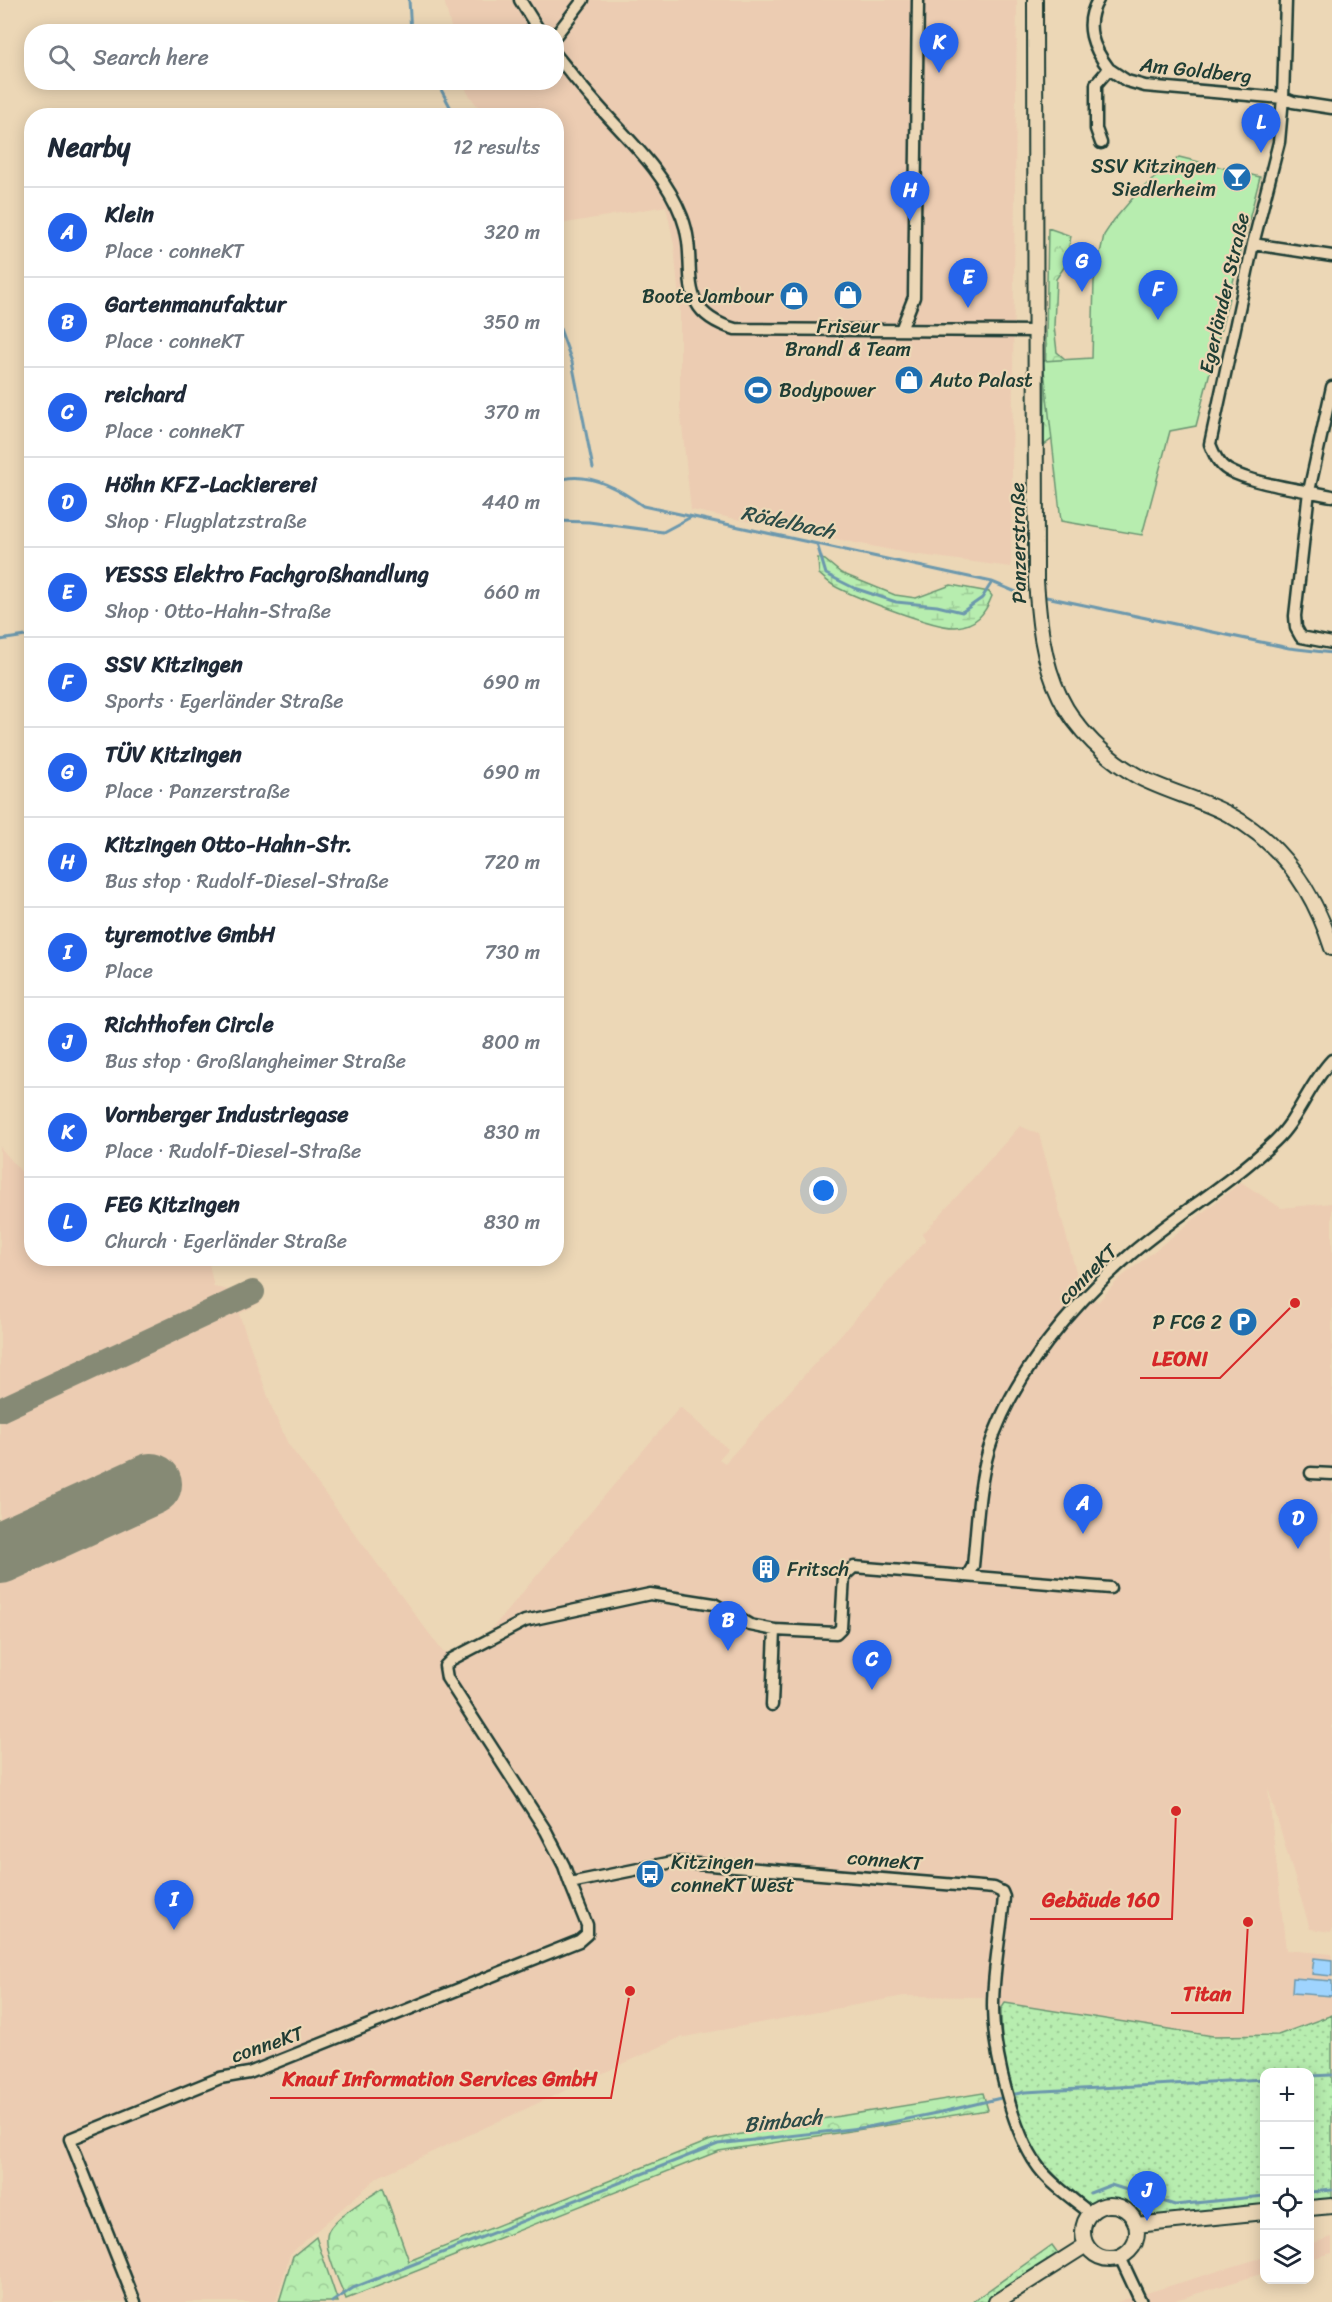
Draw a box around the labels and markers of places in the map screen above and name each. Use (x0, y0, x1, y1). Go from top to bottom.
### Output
pin: K (920, 23, 958, 73)
pin: L (1242, 104, 1280, 153)
place label: SSV Kitzingen Siedlerheim (1091, 149, 1216, 207)
bar icon: SSV Kitzingen Siedlerheim (1221, 161, 1253, 193)
pin: H (890, 172, 930, 221)
pin: G (1062, 242, 1102, 292)
pin: E (948, 258, 988, 308)
pin: F (1138, 270, 1178, 320)
place label: Boote Jambour (642, 279, 775, 314)
shop icon: Friseur Brandl & Team (832, 279, 864, 311)
shop icon: Boote Jambour (778, 280, 810, 312)
place label: Friseur Brandl & Team (785, 309, 911, 367)
place label: Auto Palast (929, 363, 1033, 398)
shop icon: Auto Palast (893, 364, 925, 396)
place label: Bodypower (779, 373, 877, 408)
sports icon: Bodypower (742, 374, 774, 406)
place label: P FCG 2 (1153, 1305, 1222, 1340)
parking icon: P FCG 2 (1227, 1306, 1259, 1338)
callout: LEONI (1140, 1339, 1220, 1378)
pin: A (1064, 1484, 1102, 1534)
pin: D (1278, 1500, 1318, 1549)
place label: Fritsch (787, 1552, 849, 1587)
building icon: Fritsch (750, 1553, 782, 1585)
pin: B (708, 1602, 748, 1651)
pin: C (852, 1640, 892, 1690)
place label: Kitzingen conneKT West (671, 1845, 795, 1903)
bus stop icon: Kitzingen conneKT West (634, 1858, 666, 1890)
pin: I (154, 1880, 194, 1930)
callout: Gebäude 160 (1030, 1880, 1172, 1919)
callout: Titan (1171, 1974, 1243, 2013)
callout: Knauf Information Services GmbH (270, 2059, 611, 2098)
pin: J (1128, 2172, 1166, 2221)

